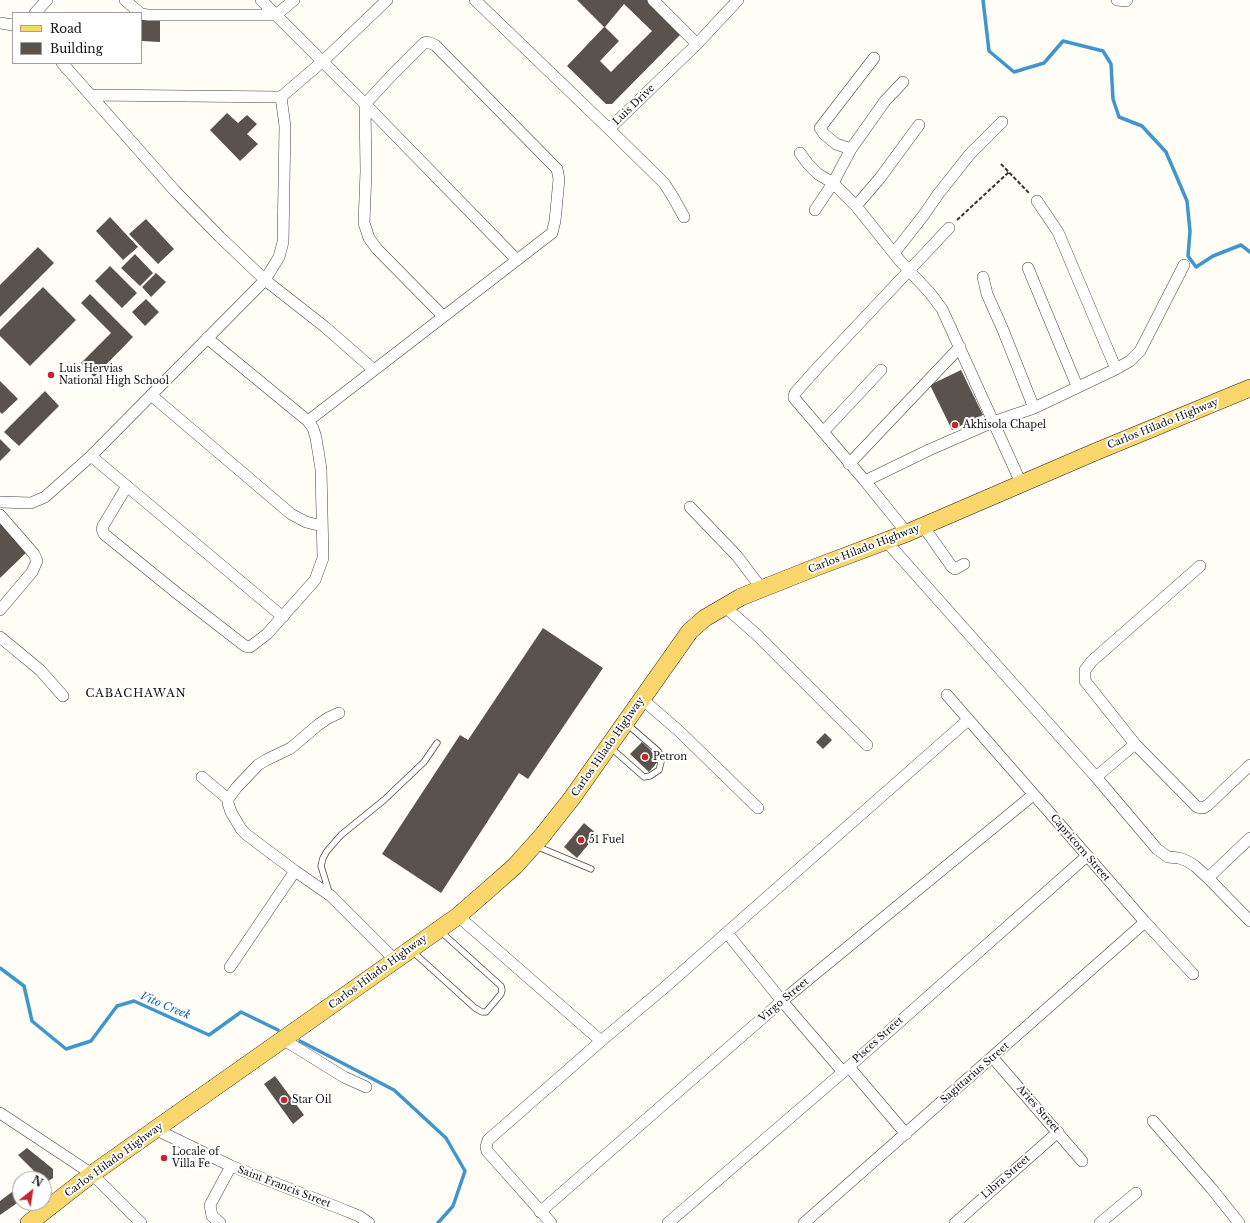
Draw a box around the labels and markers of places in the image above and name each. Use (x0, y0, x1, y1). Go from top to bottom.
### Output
place label: Luis Hervias National High School (59, 363, 169, 386)
marker: Luis Hervias National High School (46, 370, 56, 380)
place label: Akhisola Chapel (963, 419, 1046, 431)
marker: Akhisola Chapel (950, 420, 960, 430)
place label: Petron (653, 751, 687, 763)
marker: Petron (640, 752, 650, 762)
place label: 51 Fuel (589, 834, 624, 846)
marker: 51 Fuel (576, 835, 586, 845)
place label: Star Oil (292, 1094, 331, 1106)
marker: Star Oil (279, 1095, 289, 1105)
place label: Locale of Villa Fe (172, 1146, 219, 1170)
marker: Locale of Villa Fe (159, 1153, 169, 1163)

